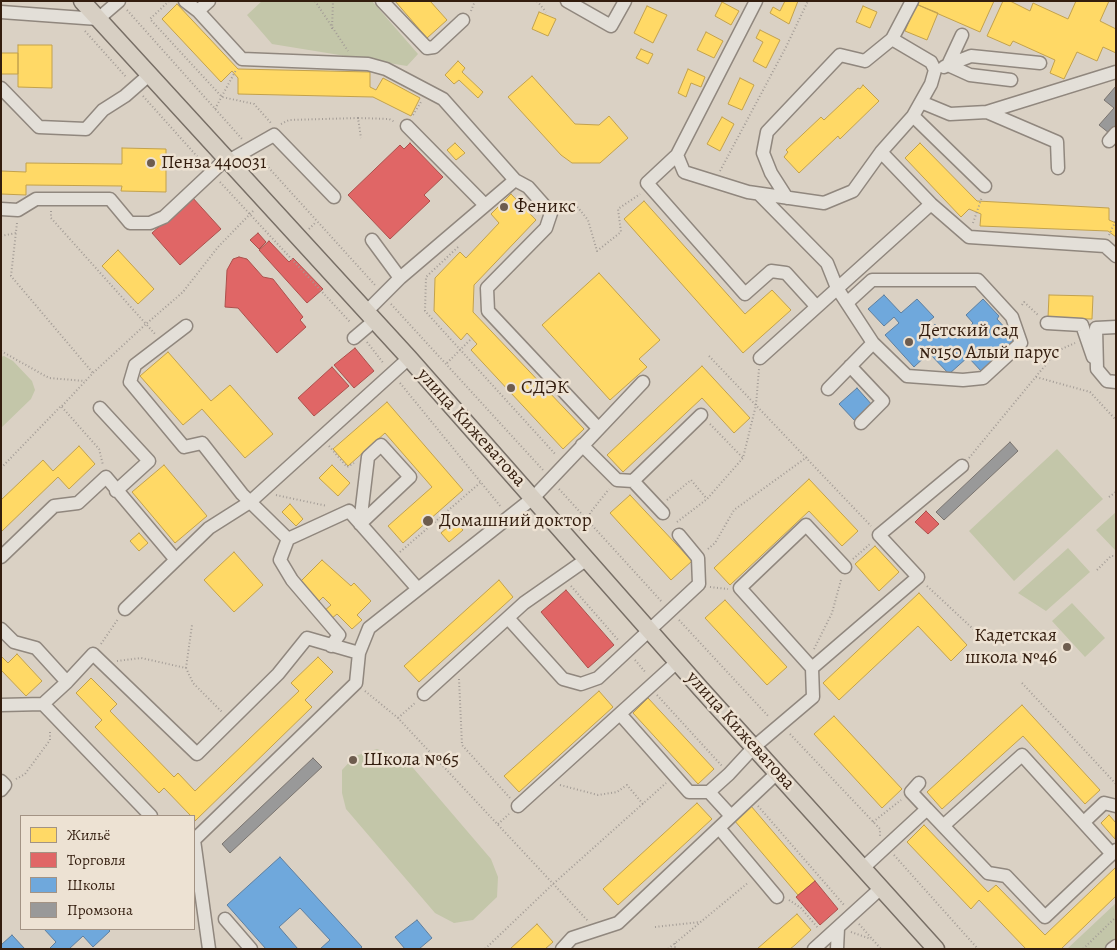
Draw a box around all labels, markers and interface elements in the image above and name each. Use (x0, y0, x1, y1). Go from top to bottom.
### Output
place label: Пенза 440031 (161, 152, 266, 174)
marker: Пенза 440031 (145, 157, 157, 169)
place label: Феникс (514, 196, 576, 218)
marker: Феникс (498, 201, 510, 213)
place label: Детский сад №150 Алый парус (919, 320, 1060, 364)
marker: Детский сад №150 Алый парус (903, 336, 915, 348)
street label: улица Кижеватова (412, 364, 530, 492)
place label: СДЭК (521, 377, 569, 399)
marker: СДЭК (505, 382, 517, 394)
place label: Домашний доктор (439, 510, 592, 532)
marker: Домашний доктор (421, 514, 435, 528)
place label: Кадетская школа №46 (965, 625, 1057, 669)
marker: Кадетская школа №46 (1061, 641, 1073, 653)
street label: улица Кижеватова (681, 667, 799, 795)
place label: Школа №65 (363, 749, 459, 771)
marker: Школа №65 (347, 754, 359, 766)
legend (20, 815, 195, 930)
text: Жильё (67, 825, 110, 845)
text: Торговля (67, 850, 125, 870)
text: Школы (67, 875, 115, 895)
text: Промзона (67, 900, 133, 920)

